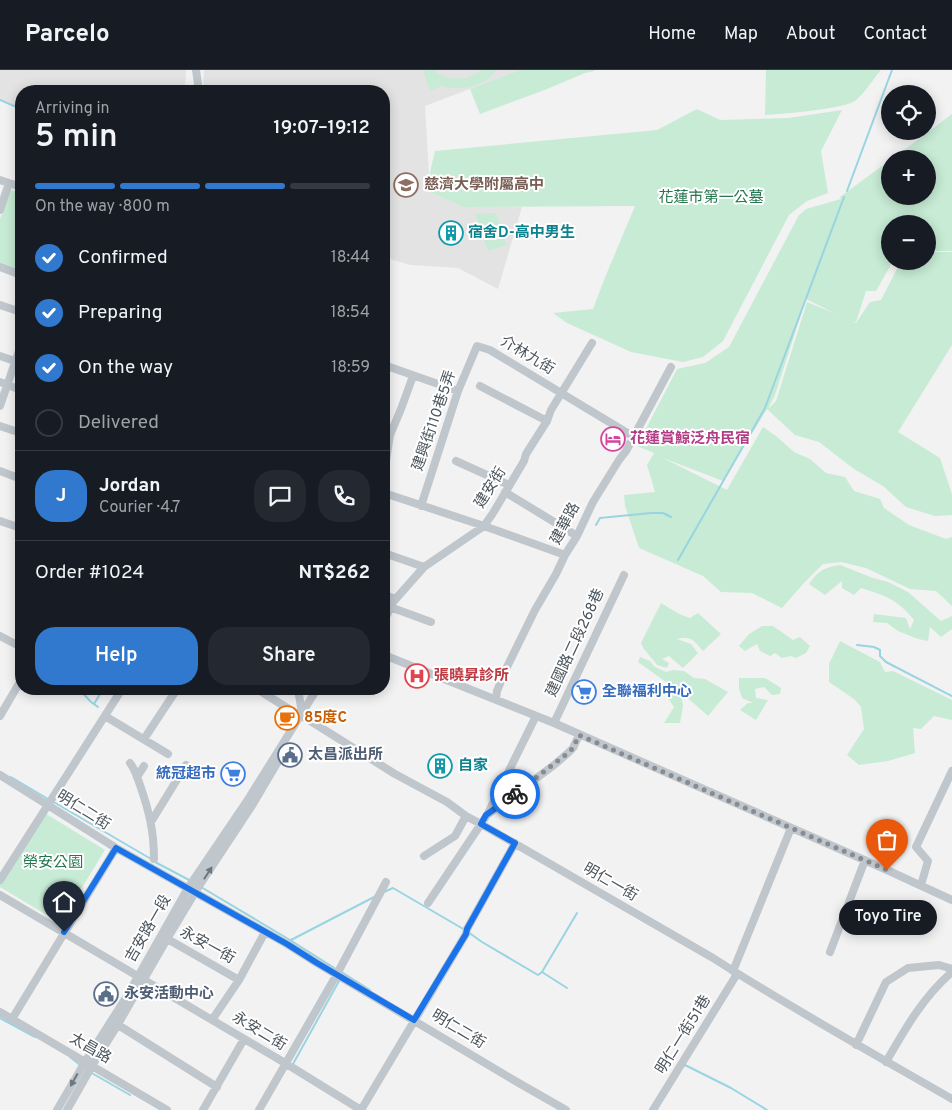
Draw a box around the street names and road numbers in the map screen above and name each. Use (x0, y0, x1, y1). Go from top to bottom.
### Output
street label: 介林九街 (496, 332, 558, 380)
street label: 建興街110巷5弄 (409, 368, 461, 474)
street label: 建安街 (471, 464, 511, 512)
street label: 建華路 (547, 500, 585, 548)
street label: 建國路二段268巷 (543, 586, 609, 700)
street label: 明仁二街 (53, 787, 113, 835)
street label: 明仁一街 (579, 860, 641, 906)
street label: 吉安路一段 (122, 892, 176, 966)
street label: 永安一街 (176, 923, 238, 969)
street label: 明仁一街51巷 (652, 992, 716, 1078)
street label: 明仁二街 (427, 1006, 489, 1054)
street label: 永安二街 (228, 1008, 290, 1056)
street label: 太昌路 (66, 1030, 114, 1068)

